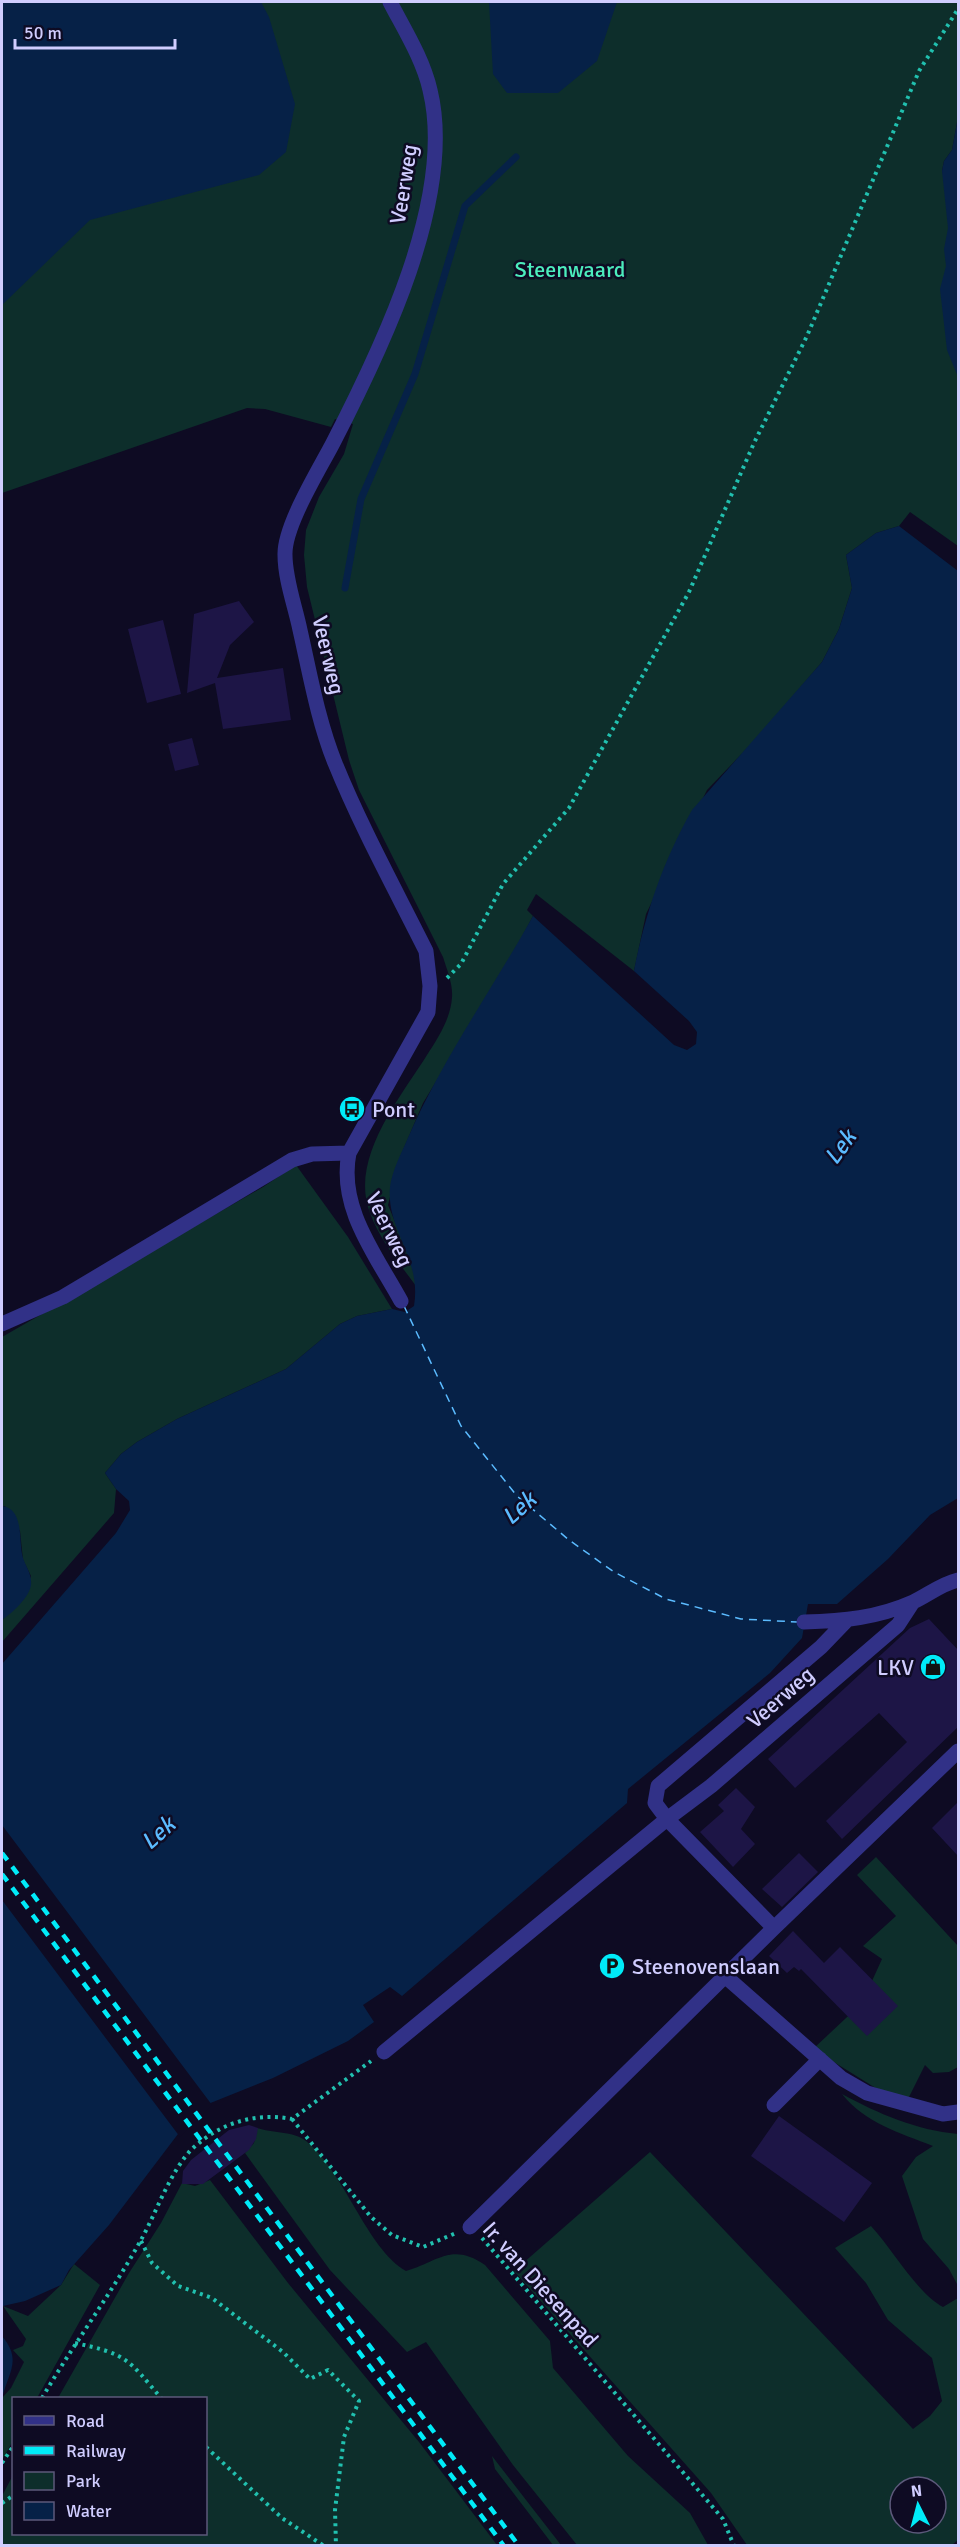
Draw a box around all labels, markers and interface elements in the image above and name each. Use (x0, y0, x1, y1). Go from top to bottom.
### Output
scale bar (15, 12, 176, 50)
text: 50 m (24, 22, 62, 44)
street label: Veerweg (384, 142, 423, 226)
park label: Steenwaard (515, 256, 625, 283)
street label: Veerweg (306, 613, 351, 697)
bus stop icon: Pont (337, 1094, 367, 1124)
place label: Pont (372, 1096, 415, 1123)
water label: Lek (817, 1122, 864, 1170)
street label: Veerweg (360, 1187, 419, 1271)
water label: Lek (496, 1484, 544, 1531)
shop icon: LKV (918, 1652, 948, 1682)
place label: LKV (877, 1654, 914, 1681)
street label: Veerweg (741, 1661, 820, 1734)
water label: Lek (135, 1809, 183, 1856)
parking icon: Steenovenslaan (597, 1951, 627, 1981)
place label: Steenovenslaan (632, 1953, 780, 1980)
street label: Ir. van Diesenpad (477, 2216, 604, 2353)
legend (12, 2397, 207, 2535)
text: Road (66, 2410, 105, 2432)
text: Railway (66, 2440, 127, 2462)
text: Park (66, 2470, 101, 2492)
north arrow (888, 2475, 948, 2535)
text: N (910, 2481, 923, 2502)
text: Water (66, 2500, 112, 2522)

